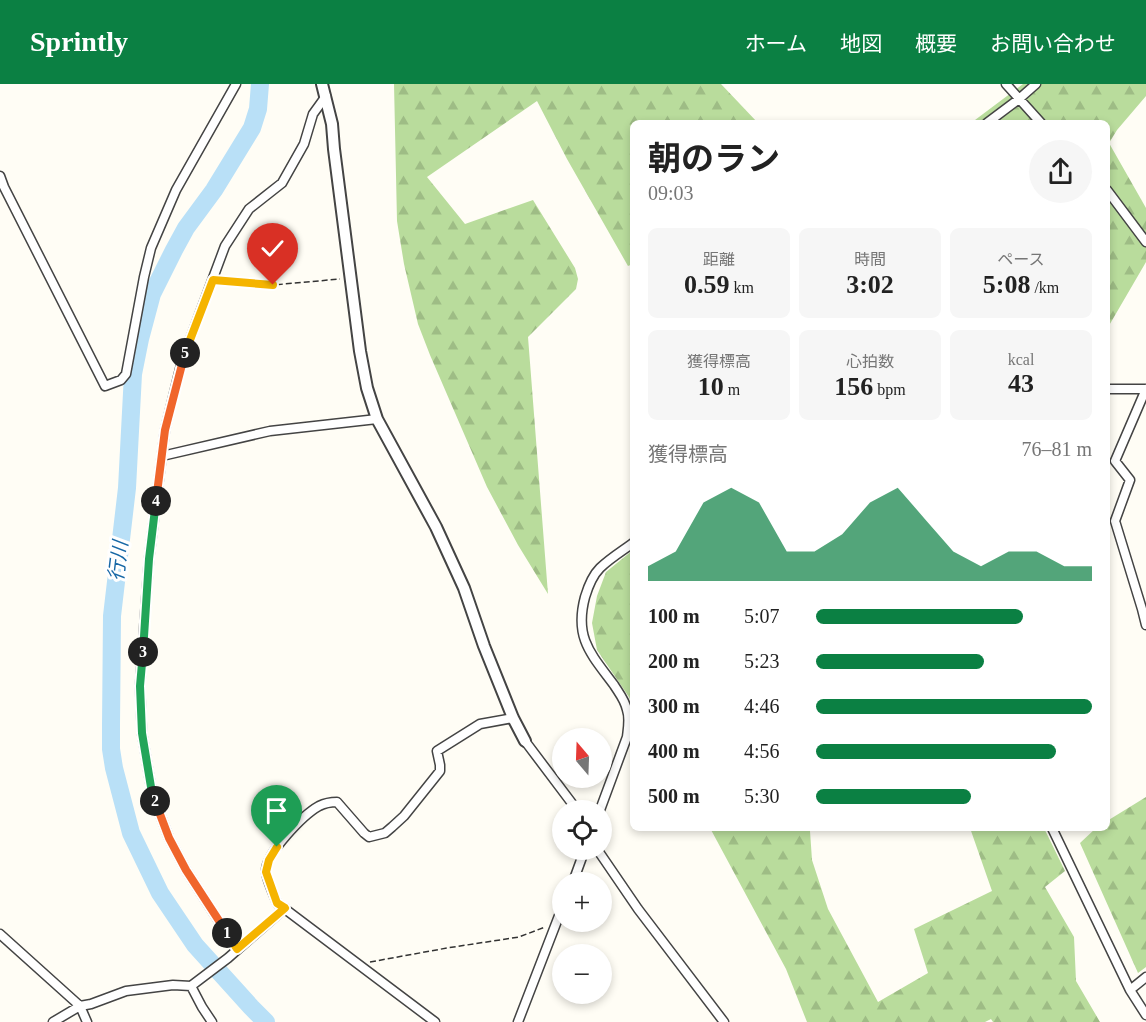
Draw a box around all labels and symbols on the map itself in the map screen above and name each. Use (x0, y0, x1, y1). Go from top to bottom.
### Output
pin (247, 223, 298, 285)
pin: 5 (170, 338, 200, 368)
pin: 4 (141, 486, 171, 516)
water label: 行川 (105, 538, 132, 582)
pin: 3 (128, 637, 158, 667)
north arrow (552, 728, 612, 788)
pin (251, 785, 302, 847)
pin: 2 (140, 786, 170, 816)
pin: 1 (212, 918, 242, 948)

